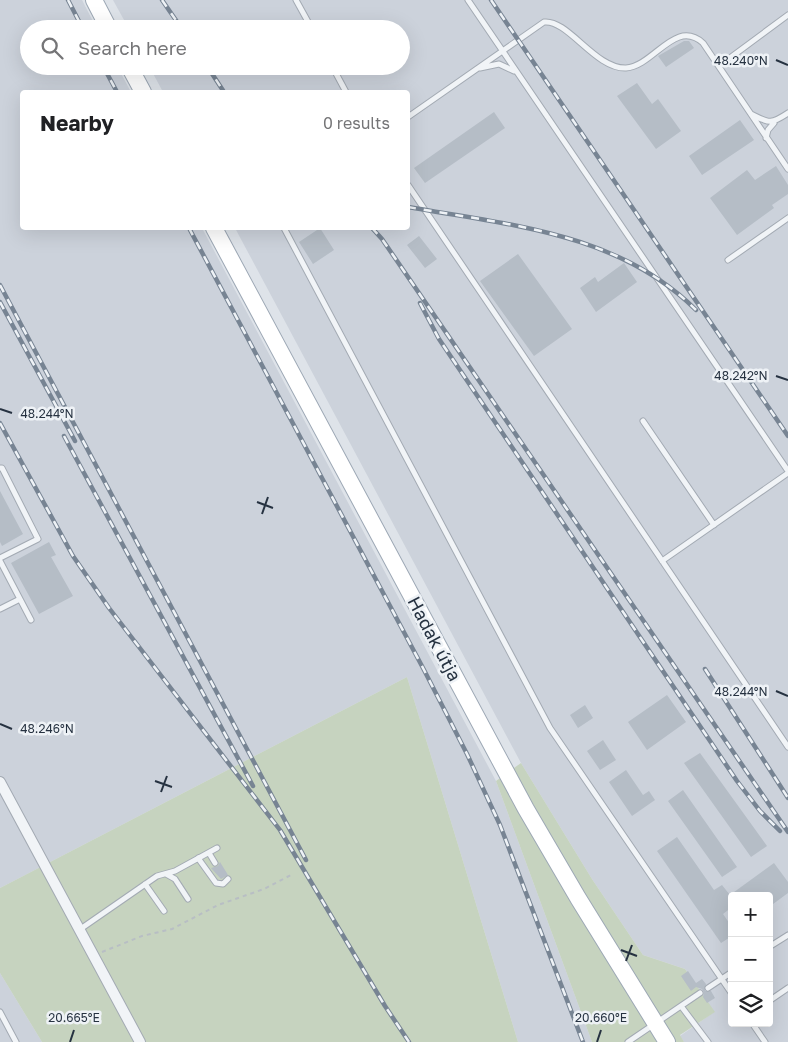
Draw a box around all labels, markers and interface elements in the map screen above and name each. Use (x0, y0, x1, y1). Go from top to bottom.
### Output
search box (20, 20, 410, 75)
icon: search (38, 34, 66, 62)
text: Search here (78, 36, 187, 59)
text: 48.240°N (714, 53, 768, 68)
text: Nearby (40, 110, 114, 136)
text: 0 results (323, 113, 390, 133)
text: 48.242°N (714, 368, 768, 383)
text: 48.244°N (20, 406, 74, 421)
street label: Hadak útja (403, 592, 466, 685)
text: 48.244°N (714, 684, 768, 699)
text: 48.246°N (20, 721, 74, 736)
map controls (728, 892, 773, 1027)
button: + (728, 892, 773, 937)
button: − (728, 937, 773, 982)
button: layers (728, 982, 773, 1027)
text: 20.665°E (48, 1010, 100, 1025)
text: 20.660°E (575, 1010, 627, 1025)

